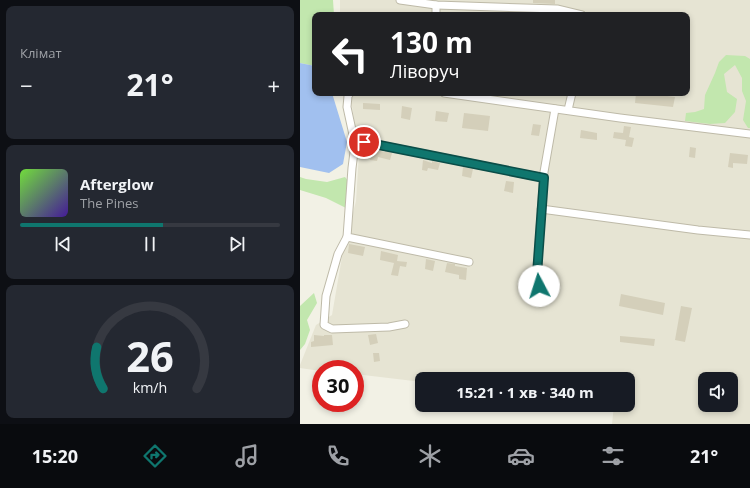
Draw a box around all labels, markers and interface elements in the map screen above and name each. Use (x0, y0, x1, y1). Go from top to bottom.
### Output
text: 130 m (390, 23, 473, 61)
icon: left (324, 28, 376, 80)
text: Клімат (20, 44, 62, 62)
text: Ліворуч (390, 59, 459, 83)
text: 21° (126, 64, 174, 105)
text: − (20, 70, 33, 100)
text: + (267, 70, 280, 100)
pin (347, 125, 381, 159)
icon: arrive (353, 131, 375, 153)
text: Afterglow (80, 174, 154, 194)
text: The Pines (80, 194, 138, 212)
icon: previous (52, 233, 74, 255)
icon: pause (139, 233, 161, 255)
icon: next (226, 233, 248, 255)
position arrow (518, 265, 560, 307)
text: 26 (126, 328, 174, 384)
speed limit sign: 30 (312, 360, 364, 412)
map controls (698, 372, 738, 412)
button: sound (698, 372, 738, 412)
text: km/h (133, 378, 167, 397)
text: 15:21 · 1 хв · 340 m (456, 382, 594, 402)
icon: directions (141, 442, 169, 470)
icon: music (233, 442, 261, 470)
icon: phone (324, 442, 352, 470)
icon: climate (416, 442, 444, 470)
icon: car (507, 442, 535, 470)
icon: filters (599, 442, 627, 470)
text: 15:20 (32, 444, 78, 468)
text: 21° (690, 444, 718, 468)

